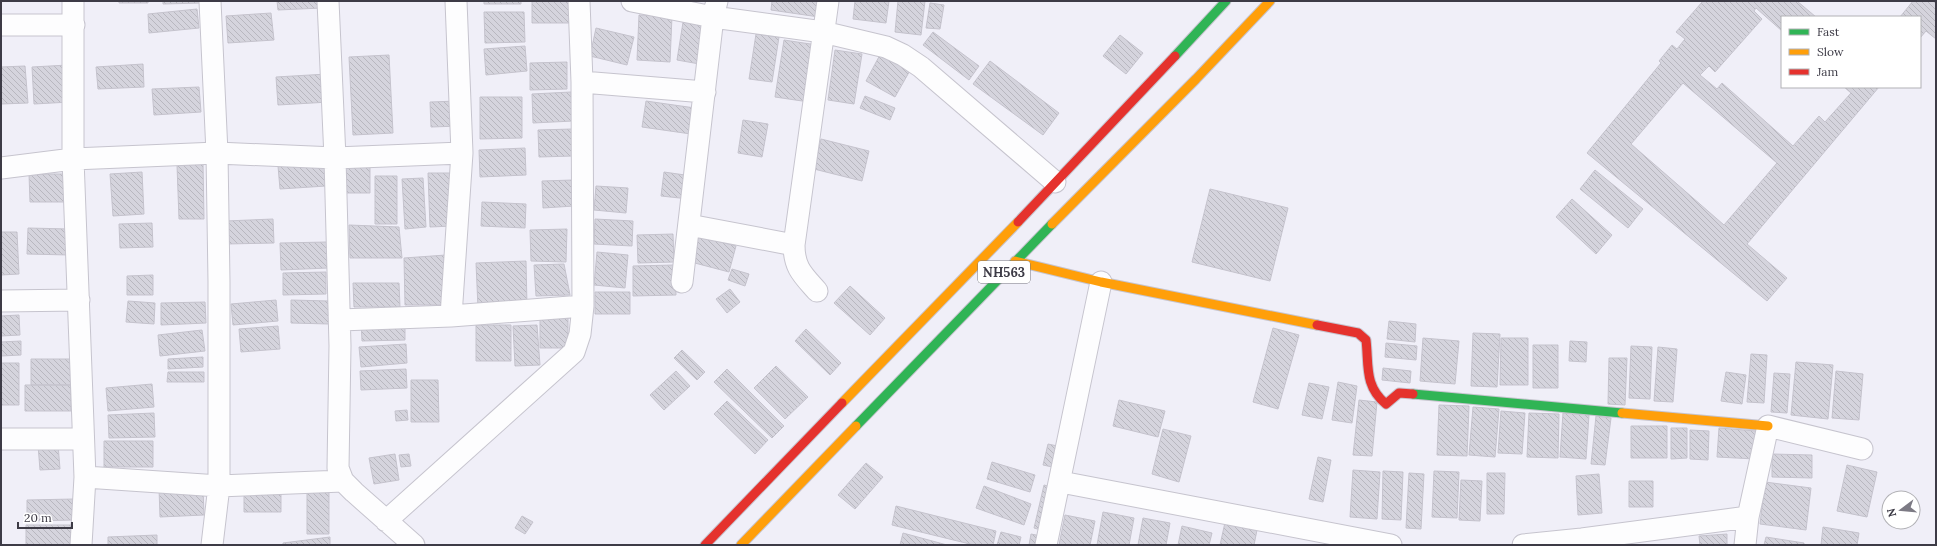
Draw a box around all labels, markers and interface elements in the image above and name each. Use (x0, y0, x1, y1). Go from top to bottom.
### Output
legend (1781, 16, 1921, 88)
text: Fast (1817, 24, 1840, 39)
text: Slow (1817, 44, 1844, 59)
text: Jam (1816, 64, 1838, 79)
road number: NH563 (978, 261, 1030, 283)
north arrow (1881, 490, 1921, 530)
scale bar (18, 504, 72, 530)
text: N (1883, 506, 1899, 519)
text: 20 m (24, 510, 52, 525)

